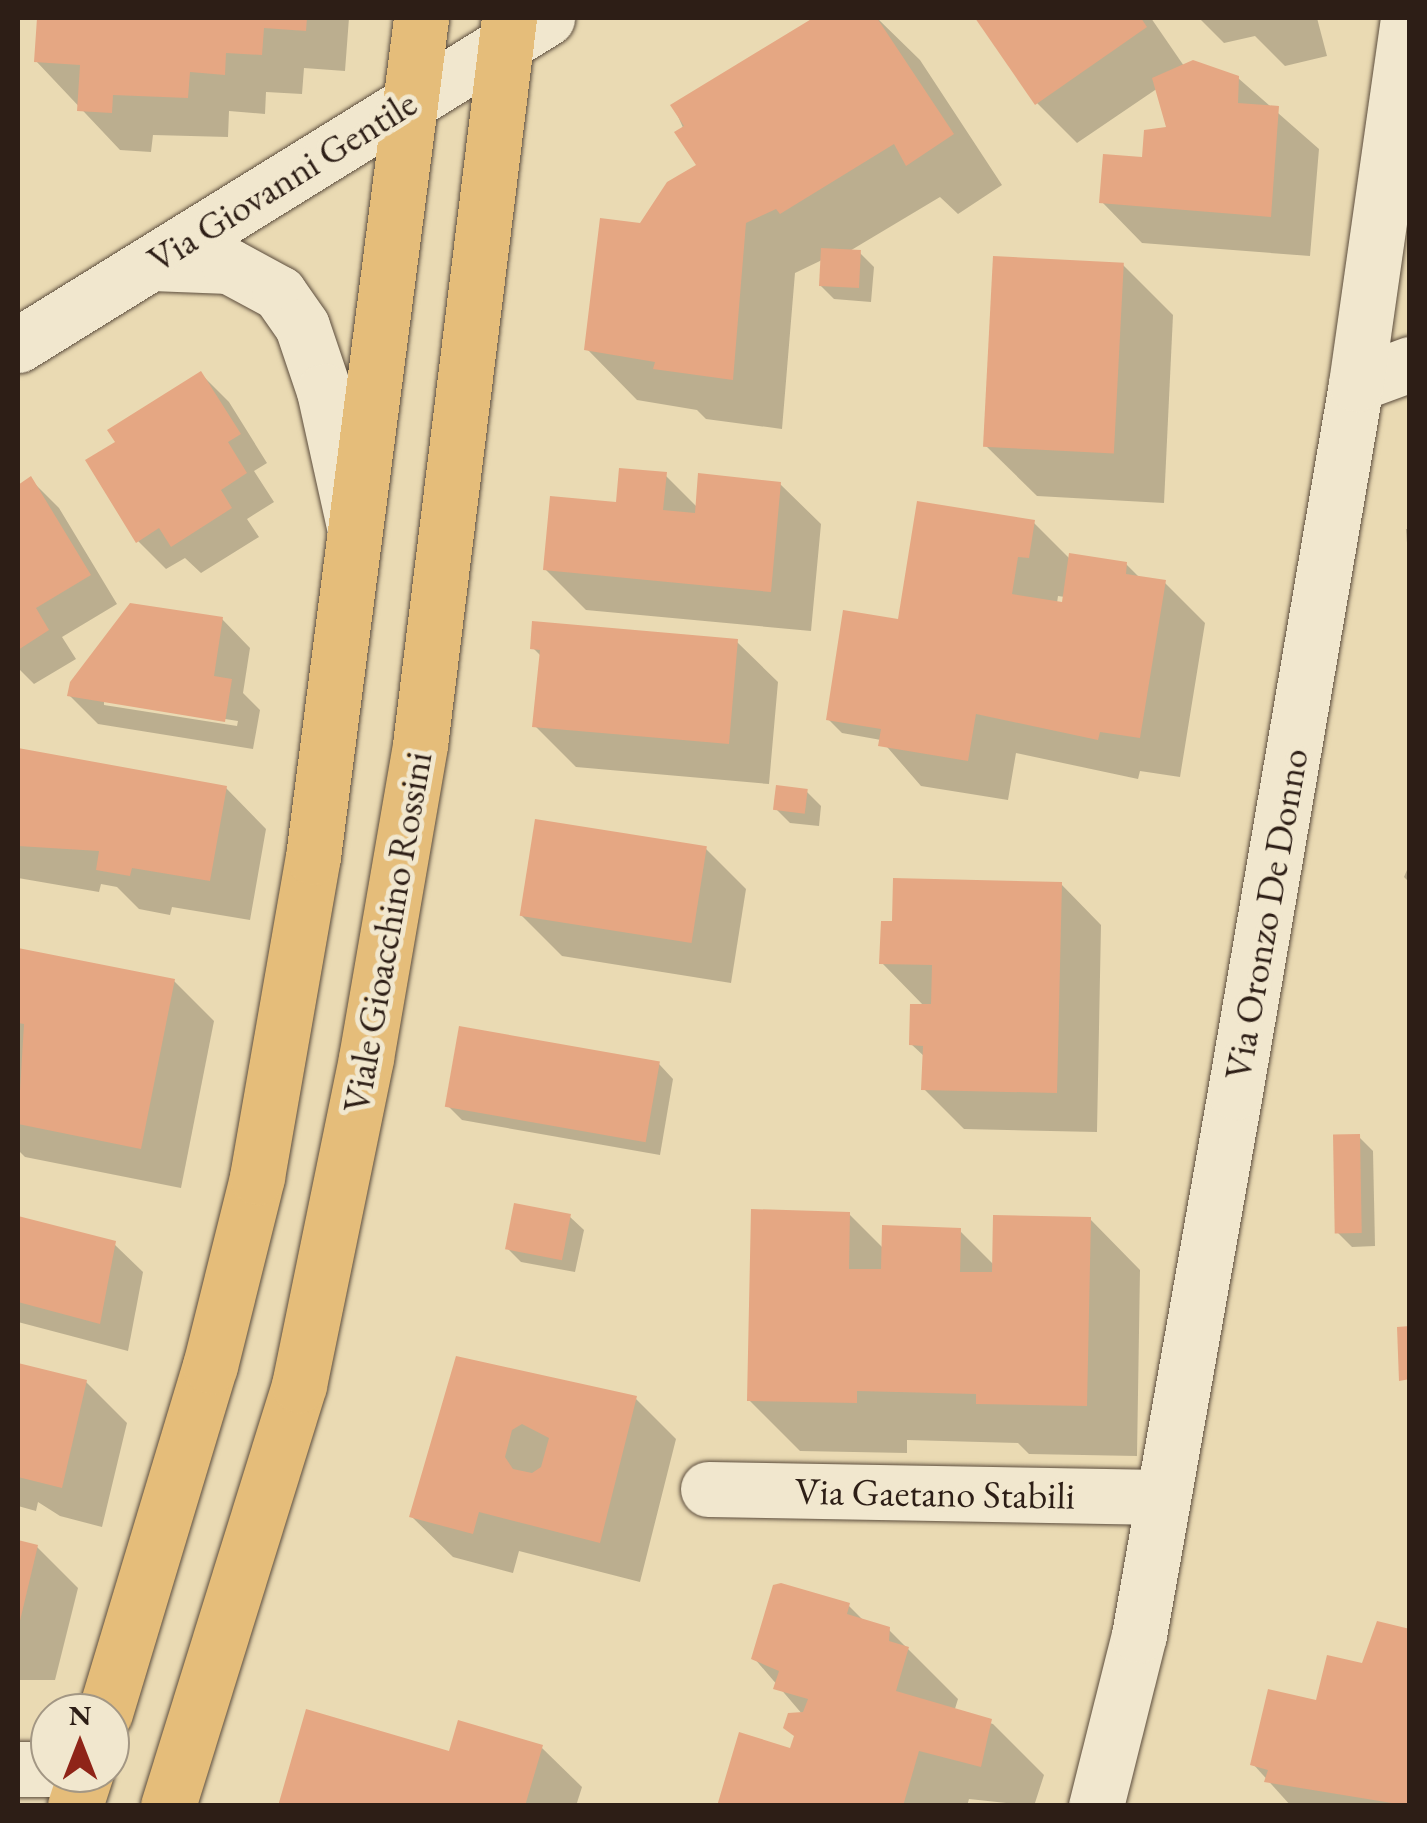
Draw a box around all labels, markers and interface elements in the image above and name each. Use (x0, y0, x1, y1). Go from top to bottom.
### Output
street label: Via Giovanni Gentile (139, 80, 425, 282)
street label: Via Oronzo De Donno (1214, 745, 1318, 1083)
street label: Viale Gioacchino Rossini (333, 748, 441, 1116)
street label: Via Gaetano Stabili (795, 1468, 1075, 1518)
north arrow (30, 1693, 130, 1793)
text: N (69, 1697, 91, 1733)

